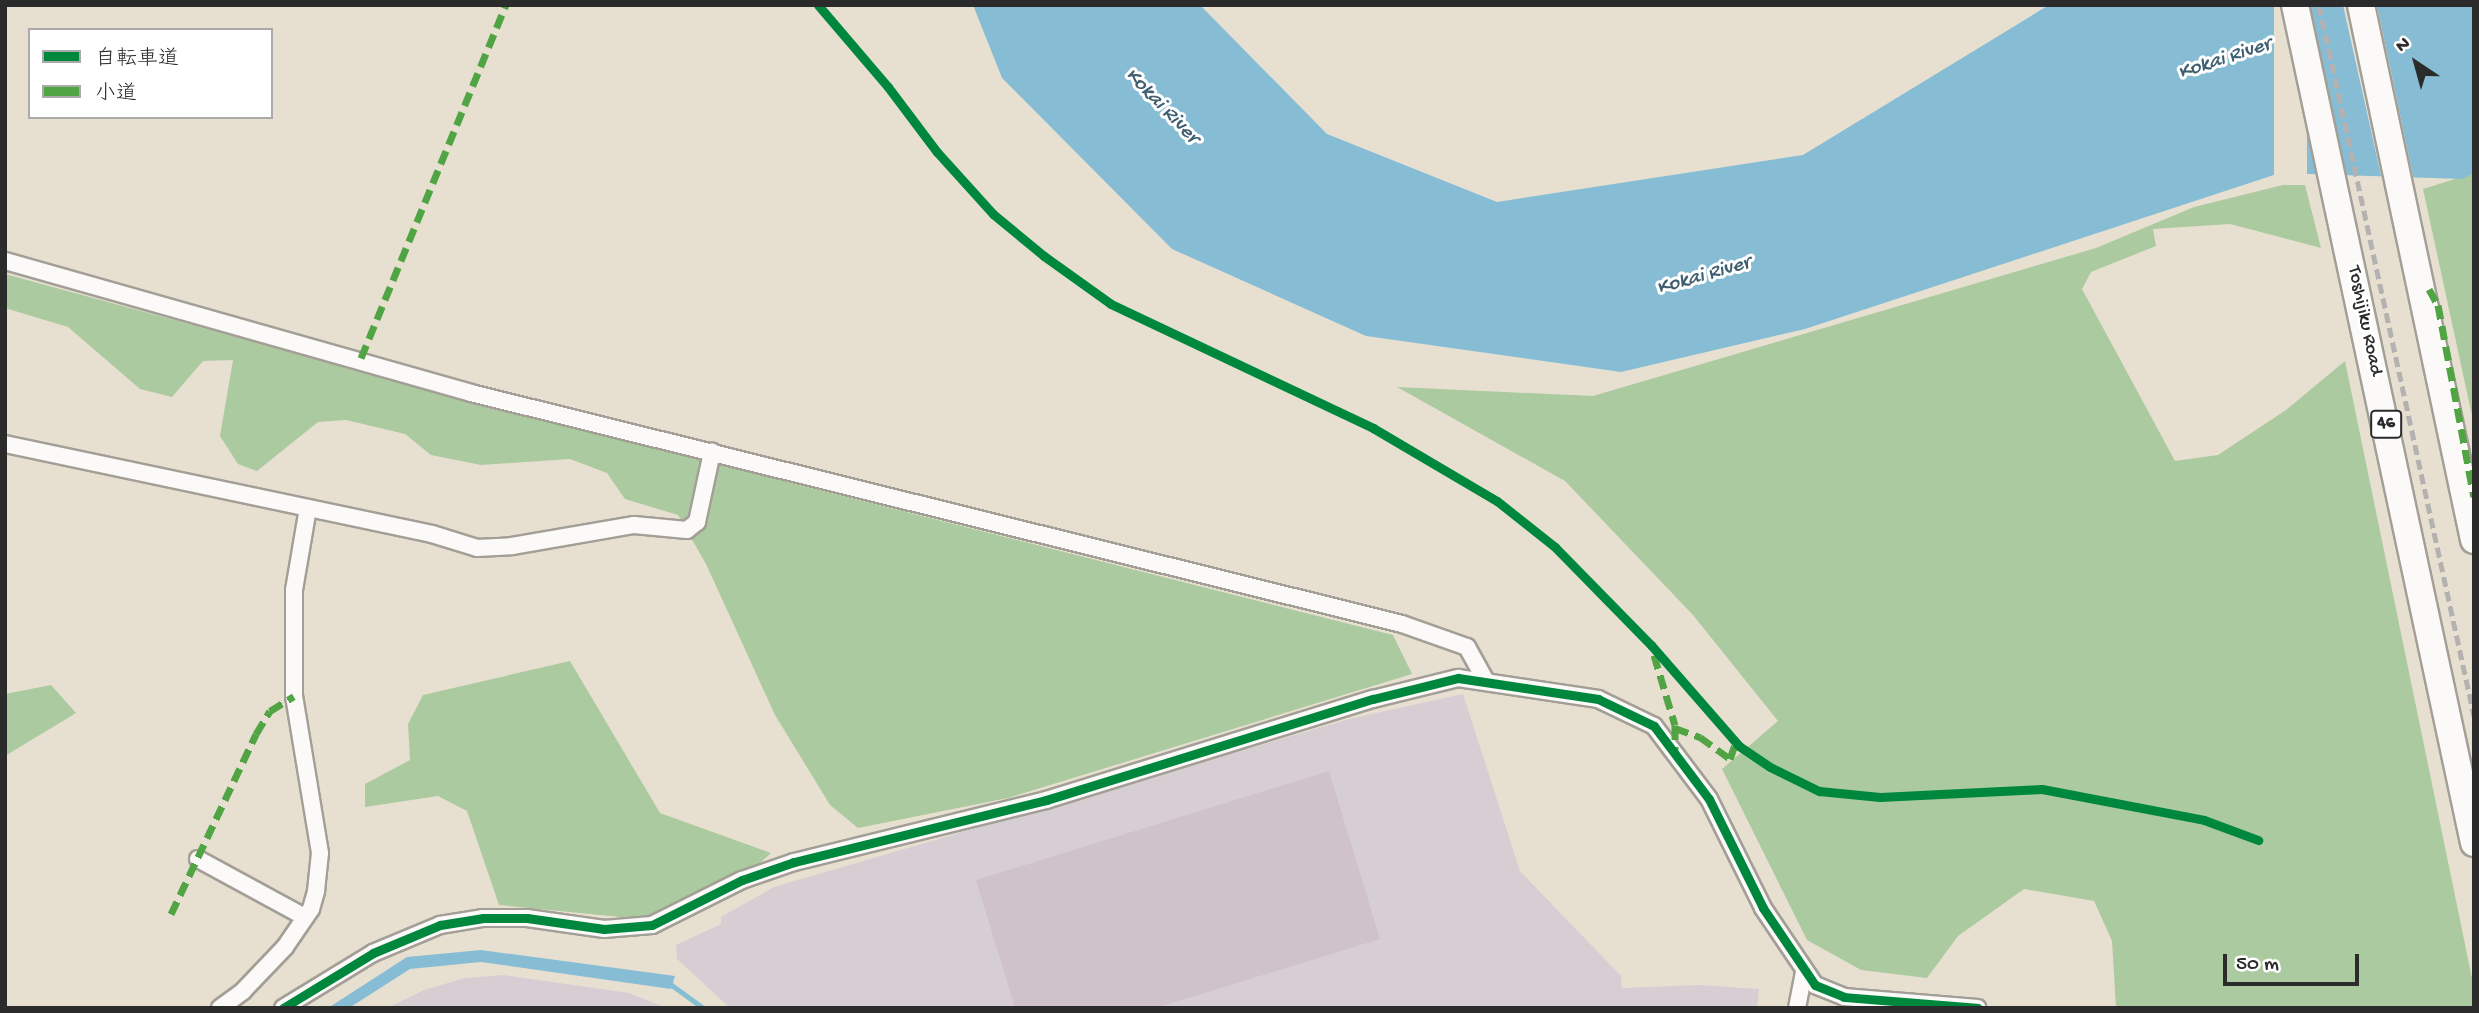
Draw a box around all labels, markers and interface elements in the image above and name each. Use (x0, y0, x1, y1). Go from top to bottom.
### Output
legend (28, 28, 273, 119)
north arrow (2381, 28, 2451, 98)
water label: Kokai River (2175, 33, 2275, 87)
text: N (2392, 33, 2415, 59)
text: 自転車道 (95, 48, 179, 73)
water label: Kokai River (1119, 64, 1203, 150)
text: 小道 (95, 83, 137, 108)
water label: Kokai River (1654, 252, 1754, 302)
street label: Toshijiku Road (2341, 264, 2387, 378)
road number: 46 (2368, 410, 2404, 438)
scale bar (2227, 940, 2364, 984)
text: 50 m (2236, 953, 2279, 978)

